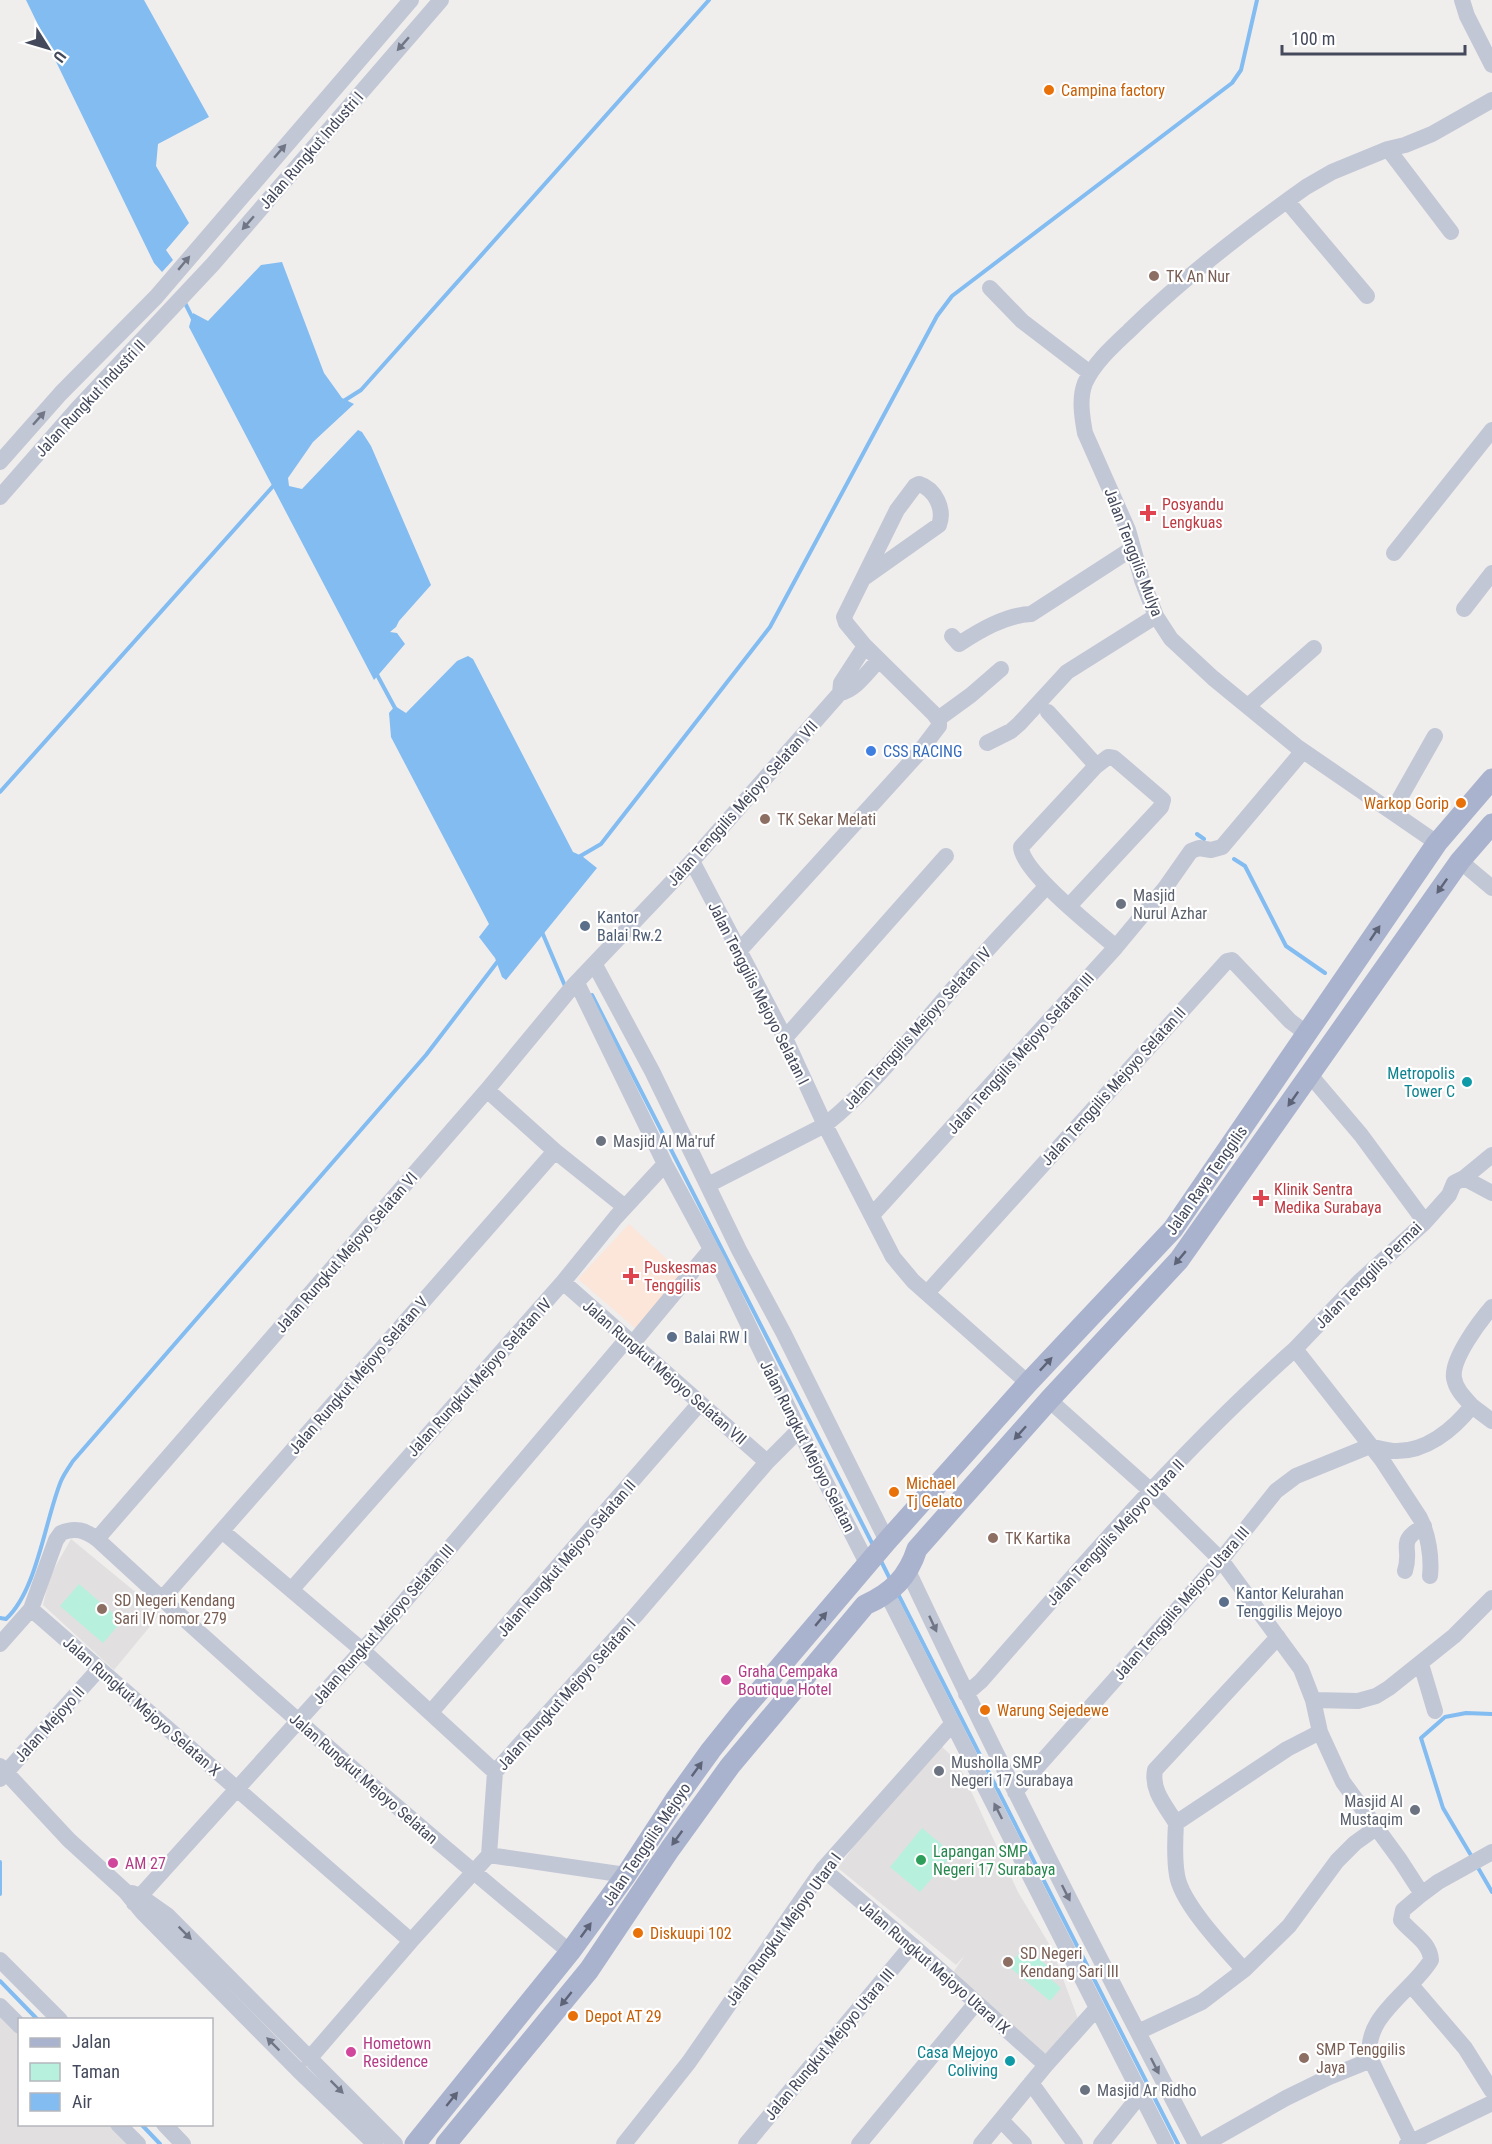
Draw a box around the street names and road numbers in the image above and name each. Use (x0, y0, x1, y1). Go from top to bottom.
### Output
street label: Jalan Rungkut Industri I (255, 88, 367, 213)
street label: Jalan Rungkut Industri II (31, 336, 150, 461)
street label: Jalan Tenggilis Mulya (1100, 485, 1167, 619)
street label: Jalan Tenggilis Mejoyo Selatan VII (663, 717, 822, 890)
street label: Jalan Tenggilis Mejoyo Selatan I (704, 899, 813, 1088)
street label: Jalan Tenggilis Mejoyo Selatan IV (839, 943, 995, 1113)
street label: Jalan Tenggilis Mejoyo Selatan III (943, 969, 1098, 1138)
street label: Jalan Tenggilis Mejoyo Selatan II (1037, 1003, 1190, 1169)
street label: Jalan Raya Tenggilis (1162, 1122, 1251, 1238)
street label: Jalan Rungkut Mejoyo Selatan VI (271, 1168, 421, 1337)
street label: Jalan Tenggilis Permai (1311, 1218, 1426, 1333)
street label: Jalan Rungkut Mejoyo Selatan V (285, 1293, 432, 1458)
street label: Jalan Rungkut Mejoyo Selatan IV (403, 1294, 556, 1460)
street label: Jalan Rungkut Mejoyo Selatan VII (579, 1296, 750, 1449)
street label: Jalan Rungkut Mejoyo Selatan (756, 1357, 859, 1535)
street label: Jalan Tenggilis Mejoyo Utara II (1043, 1455, 1188, 1609)
street label: Jalan Rungkut Mejoyo Selatan II (493, 1476, 640, 1641)
street label: Jalan Tenggilis Mejoyo Utara III (1110, 1523, 1253, 1684)
street label: Jalan Rungkut Mejoyo Selatan III (309, 1540, 458, 1708)
street label: Jalan Rungkut Mejoyo Selatan I (493, 1615, 640, 1774)
street label: Jalan Rungkut Mejoyo Selatan X (59, 1633, 224, 1780)
street label: Jalan Mejoyo II (10, 1682, 88, 1766)
street label: Jalan Rungkut Mejoyo Selatan (286, 1709, 442, 1848)
street label: Jalan Tenggilis Mejoyo (598, 1779, 695, 1909)
street label: Jalan Rungkut Mejoyo Utara I (722, 1849, 845, 2009)
street label: Jalan Rungkut Mejoyo Utara IX (856, 1897, 1014, 2038)
street label: Jalan Rungkut Mejoyo Utara III (760, 1965, 898, 2124)

